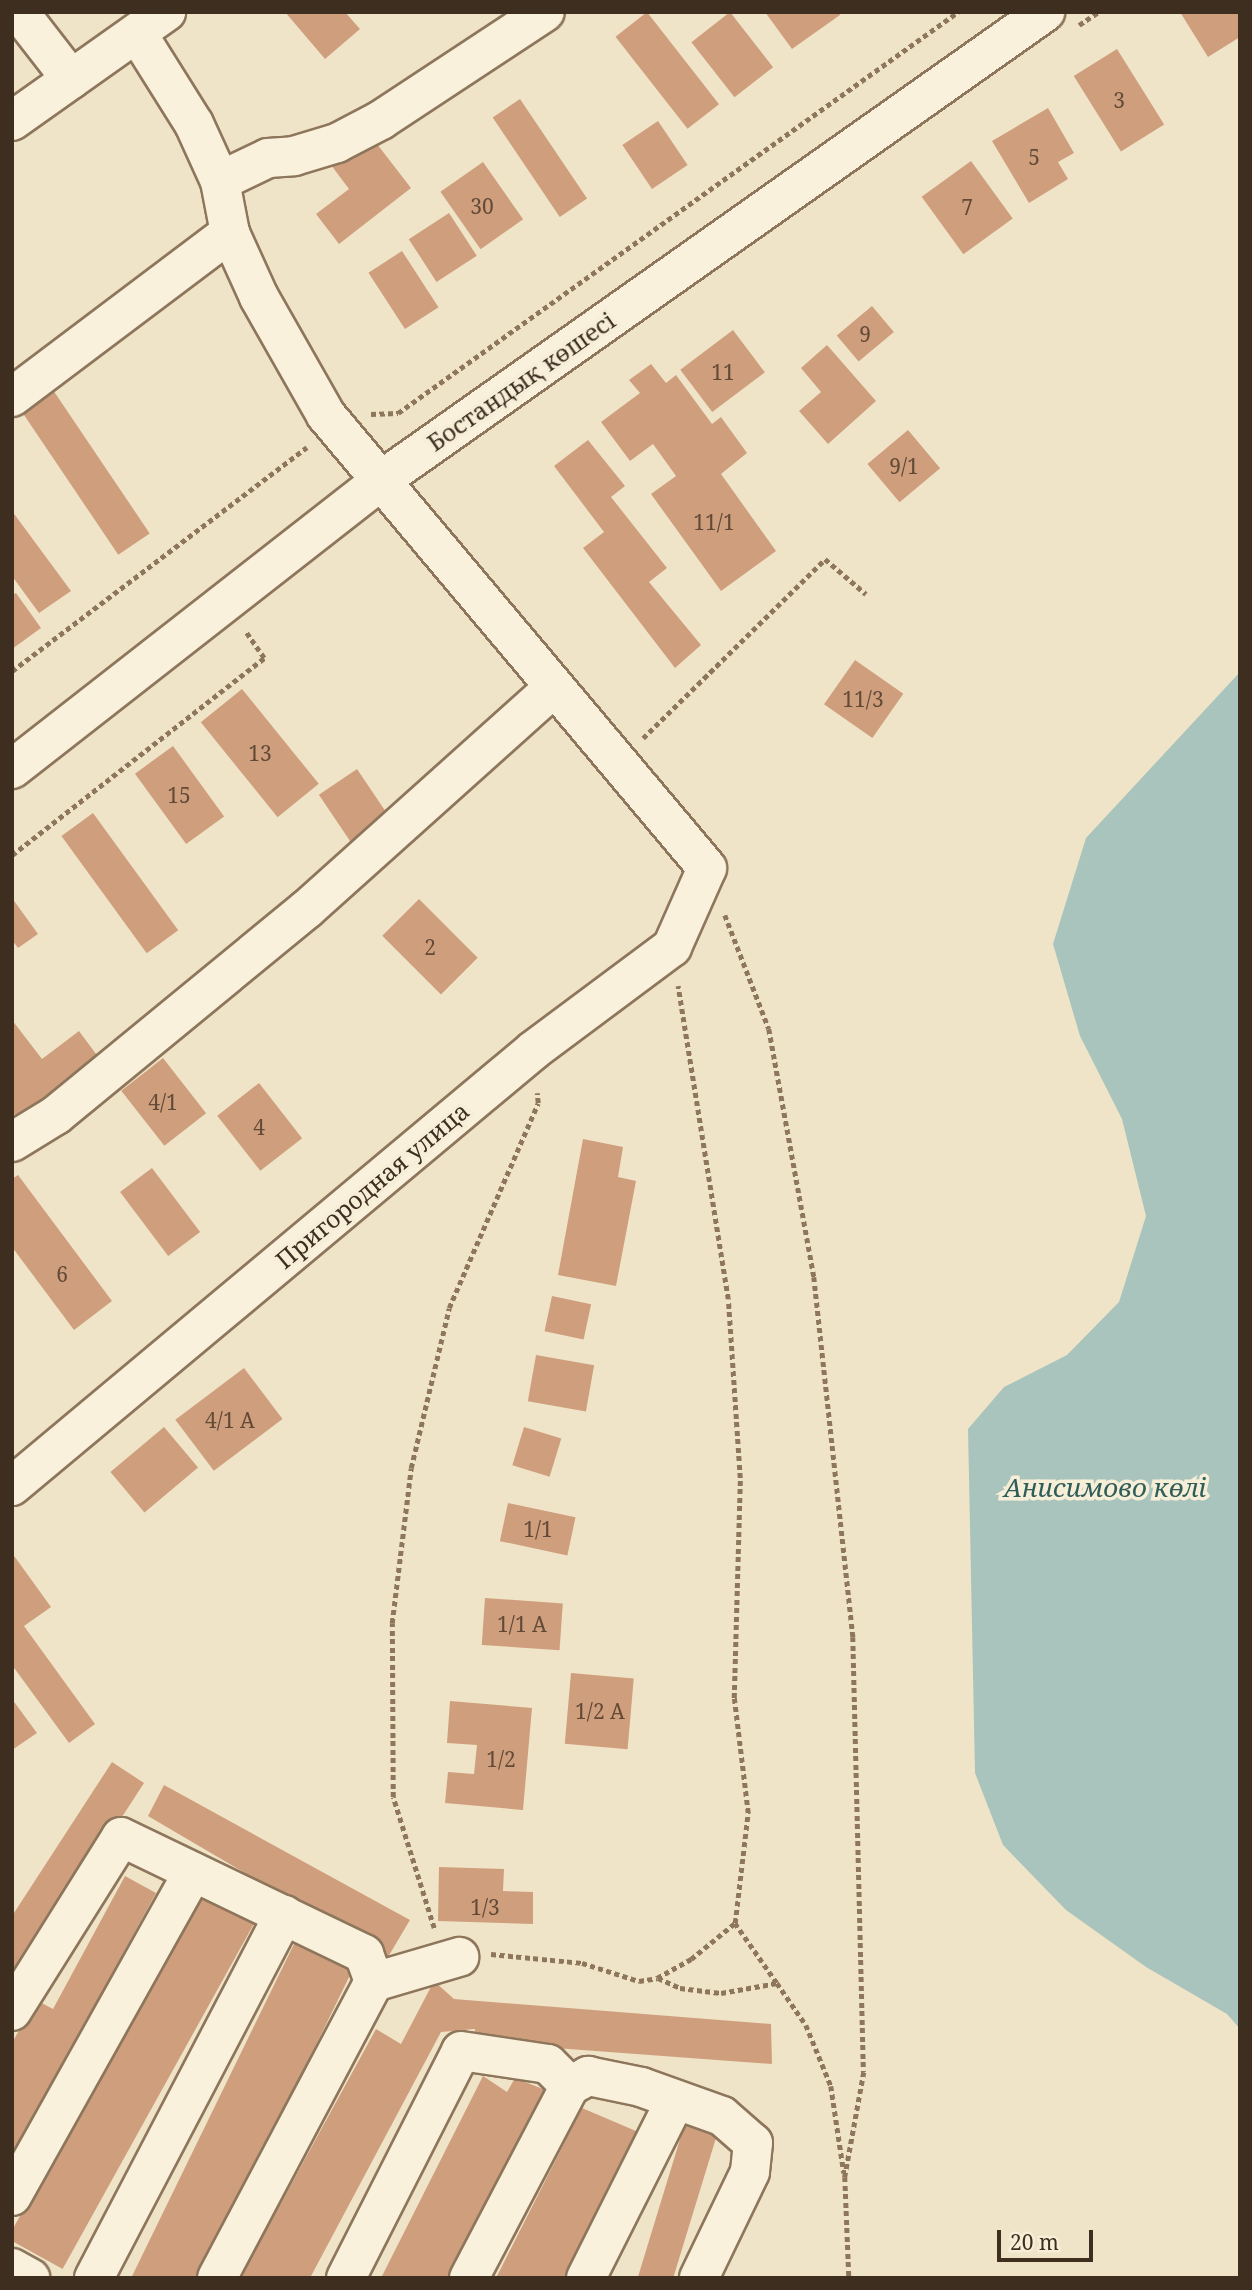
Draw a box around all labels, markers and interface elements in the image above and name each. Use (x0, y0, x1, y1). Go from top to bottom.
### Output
house number: 3 (1113, 87, 1125, 113)
house number: 5 (1028, 144, 1040, 170)
house number: 30 (470, 193, 494, 219)
house number: 7 (961, 194, 973, 220)
street label: Бостандық көшесі (421, 305, 621, 457)
house number: 9 (859, 321, 871, 347)
house number: 11 (711, 359, 735, 385)
house number: 9/1 (889, 453, 919, 479)
house number: 11/1 (693, 509, 735, 535)
house number: 11/3 (842, 686, 884, 712)
house number: 13 (248, 740, 272, 766)
house number: 15 (167, 782, 191, 808)
house number: 2 (424, 934, 436, 960)
house number: 4/1 (148, 1089, 178, 1115)
street label: Пригородная улица (270, 1096, 474, 1274)
house number: 4 (253, 1114, 265, 1140)
house number: 6 (56, 1261, 68, 1287)
house number: 4/1 А (205, 1407, 255, 1433)
water label: Анисимово көлі (1004, 1472, 1206, 1504)
house number: 1/1 (523, 1516, 553, 1542)
house number: 1/1 А (497, 1611, 547, 1637)
house number: 1/2 А (575, 1698, 625, 1724)
house number: 1/2 (486, 1746, 516, 1772)
house number: 1/3 (470, 1894, 500, 1920)
scale bar (1000, 2216, 1096, 2260)
text: 20 m (1010, 2228, 1059, 2256)

